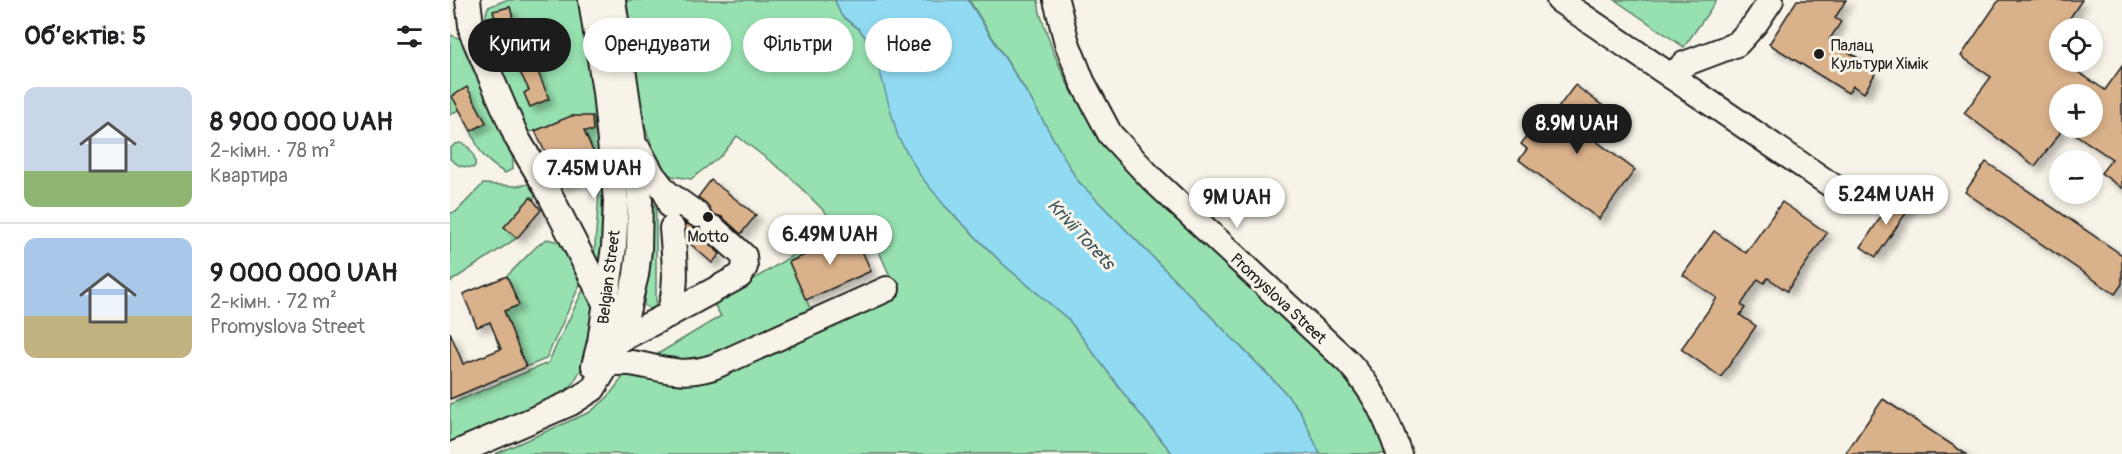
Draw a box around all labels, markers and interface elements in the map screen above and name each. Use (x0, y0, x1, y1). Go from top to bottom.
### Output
chip: Купити (468, 18, 571, 72)
chip: Орендувати (583, 18, 731, 72)
chip: Фільтри (743, 18, 853, 72)
chip: Нове (865, 18, 952, 72)
map controls (2049, 18, 2103, 204)
button: locate (2049, 18, 2103, 72)
text: Об’єктів: 5 (24, 20, 146, 52)
icon: filters (393, 20, 426, 53)
place label: Палац Культури Хімік (1831, 36, 1929, 74)
marker: Палац Культури Хімік (1812, 47, 1826, 61)
button: + (2049, 84, 2103, 138)
pin: 8.9M UAH (1515, 104, 1639, 155)
text: 8 900 000 UAH (210, 106, 393, 138)
icon: home (72, 111, 144, 183)
text: 8.9M UAH (1536, 111, 1618, 136)
text: 2-кімн. · 78 m² (210, 138, 336, 163)
pin: 7.45M UAH (525, 149, 663, 200)
button: − (2049, 150, 2103, 204)
text: 7.45M UAH (546, 156, 642, 181)
text: Квартира (210, 163, 288, 188)
pin: 5.24M UAH (1817, 175, 1955, 226)
pin: 9M UAH (1188, 178, 1286, 229)
text: 5.24M UAH (1838, 182, 1934, 207)
text: 9M UAH (1203, 185, 1271, 210)
water label: Krivii Torets (1042, 194, 1121, 276)
marker: Motto (701, 210, 715, 224)
pin: 6.49M UAH (761, 215, 899, 266)
text: 6.49M UAH (782, 222, 878, 247)
place label: Motto (687, 227, 729, 247)
street label: Belgian Street (593, 228, 625, 325)
street label: Promyslova Street (1226, 249, 1331, 349)
text: 9 000 000 UAH (210, 257, 397, 289)
icon: home (72, 262, 144, 334)
text: 2-кімн. · 72 m² (210, 289, 337, 314)
text: Promyslova Street (210, 314, 365, 339)

